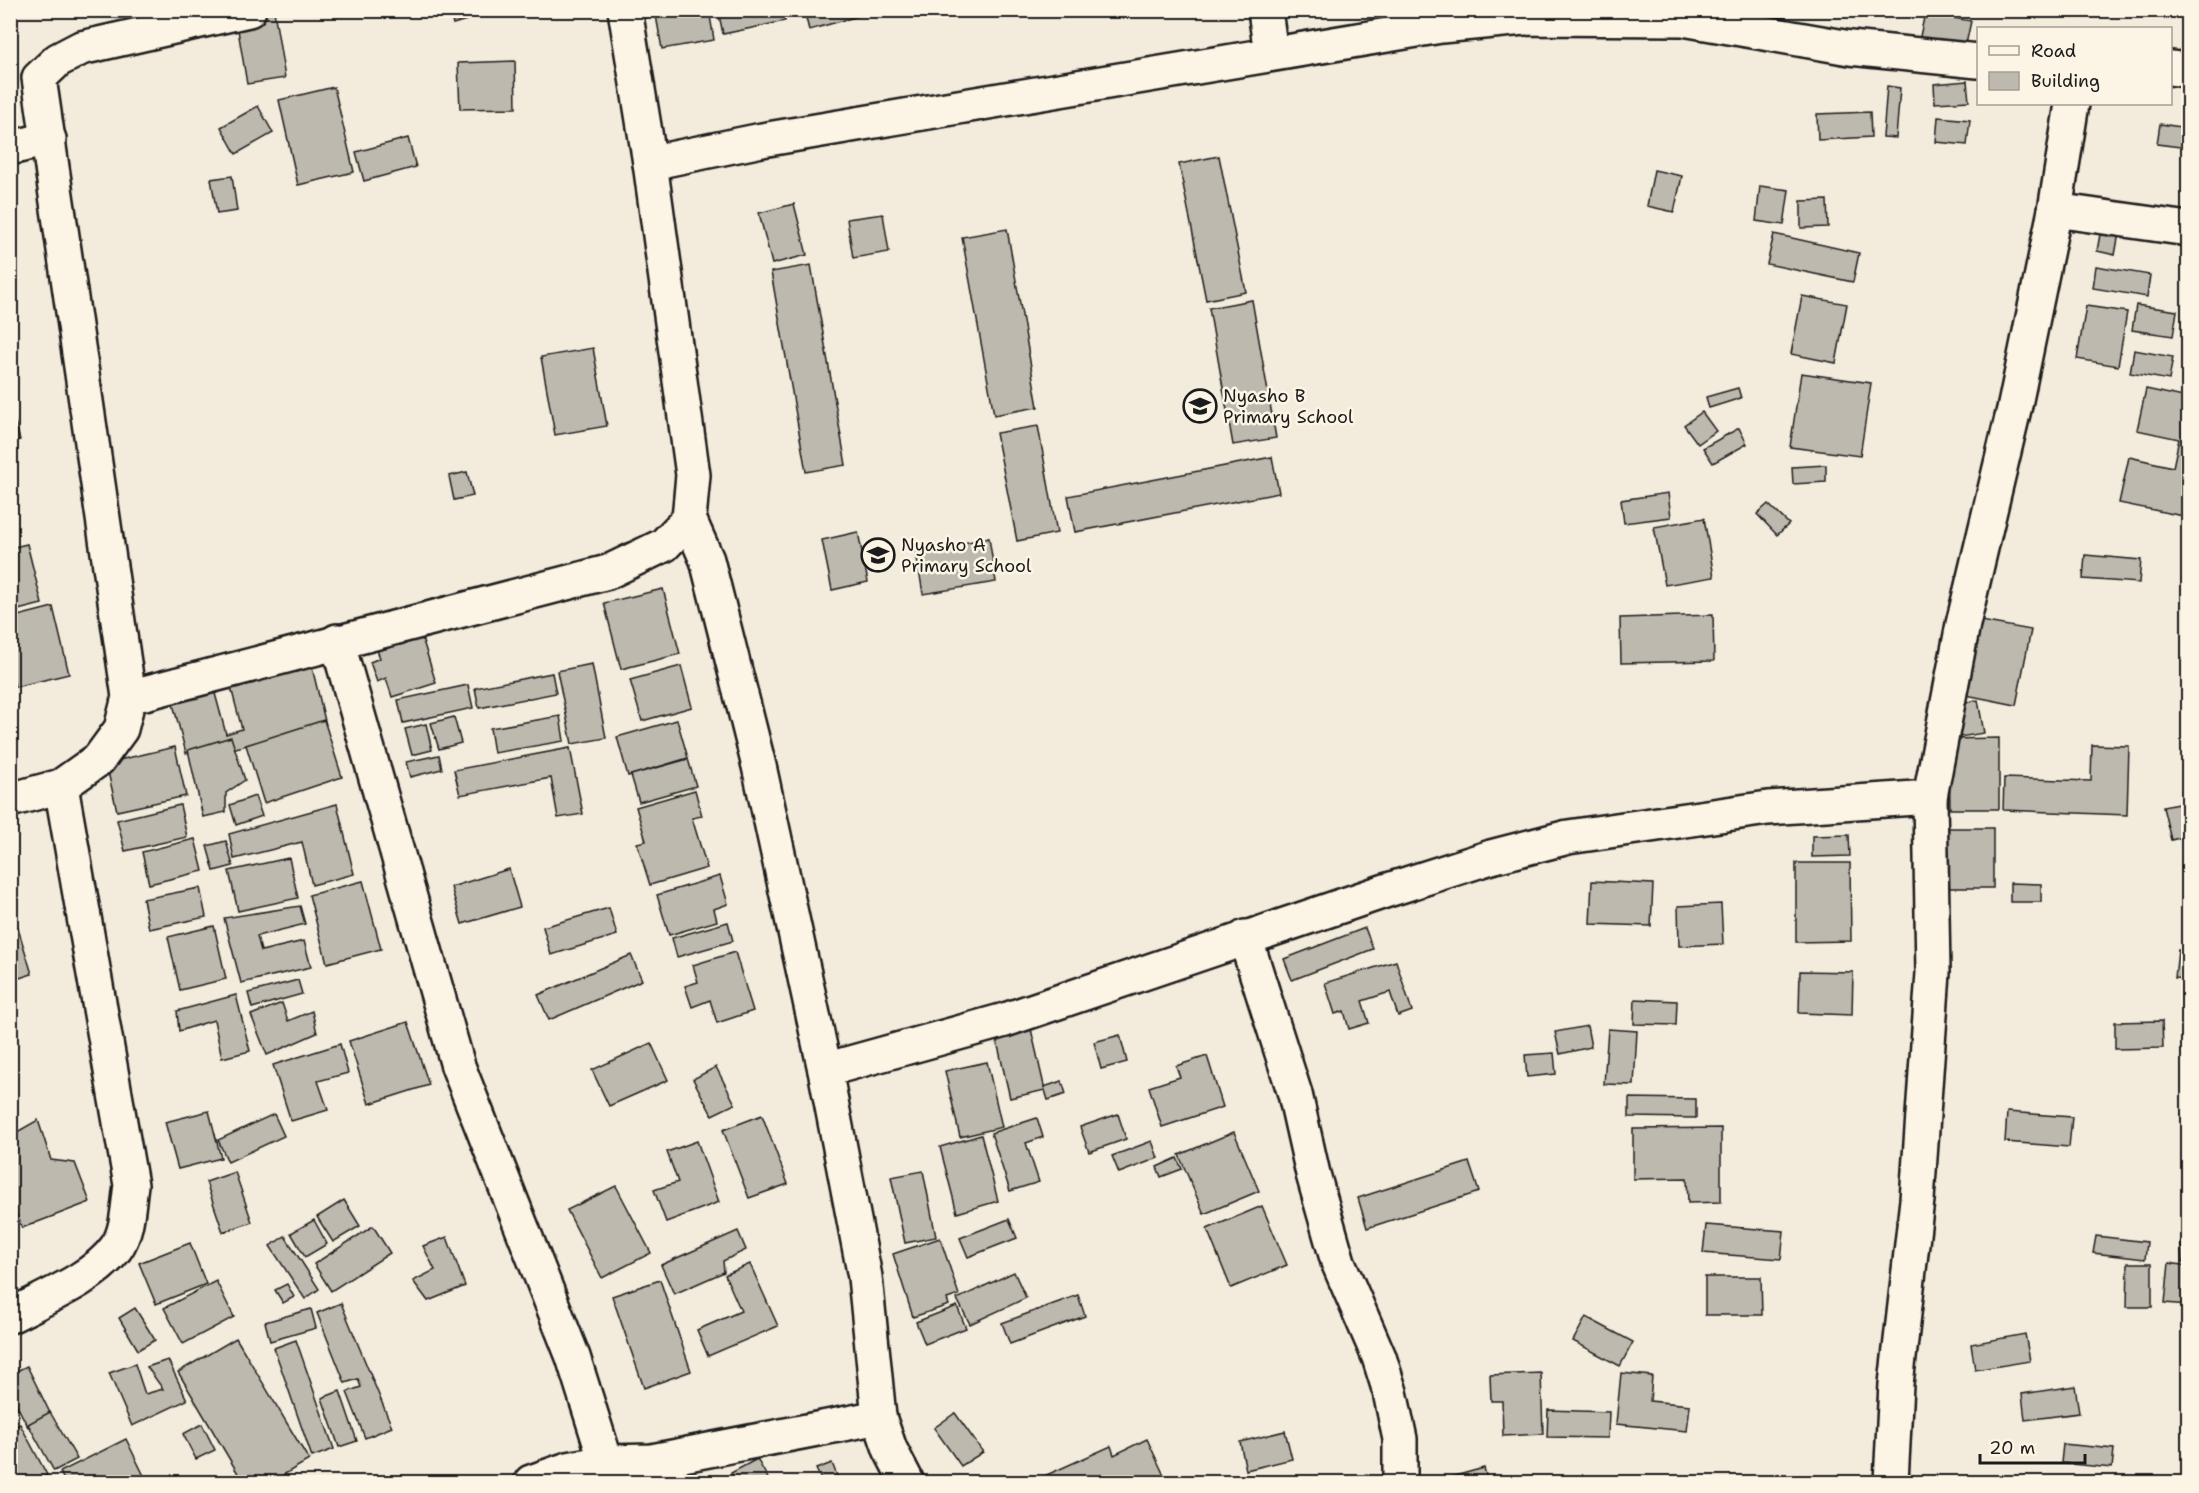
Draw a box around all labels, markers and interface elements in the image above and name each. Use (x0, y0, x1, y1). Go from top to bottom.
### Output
legend (1977, 27, 2172, 105)
text: Road (2031, 39, 2076, 63)
text: Building (2031, 69, 2100, 93)
place label: Nyasho B Primary School (1223, 384, 1354, 429)
school or university icon: Nyasho B Primary School (1182, 388, 1218, 424)
place label: Nyasho A Primary School (901, 533, 1032, 578)
school or university icon: Nyasho A Primary School (860, 537, 896, 573)
scale bar (1980, 1427, 2085, 1465)
text: 20 m (1989, 1436, 2035, 1460)

